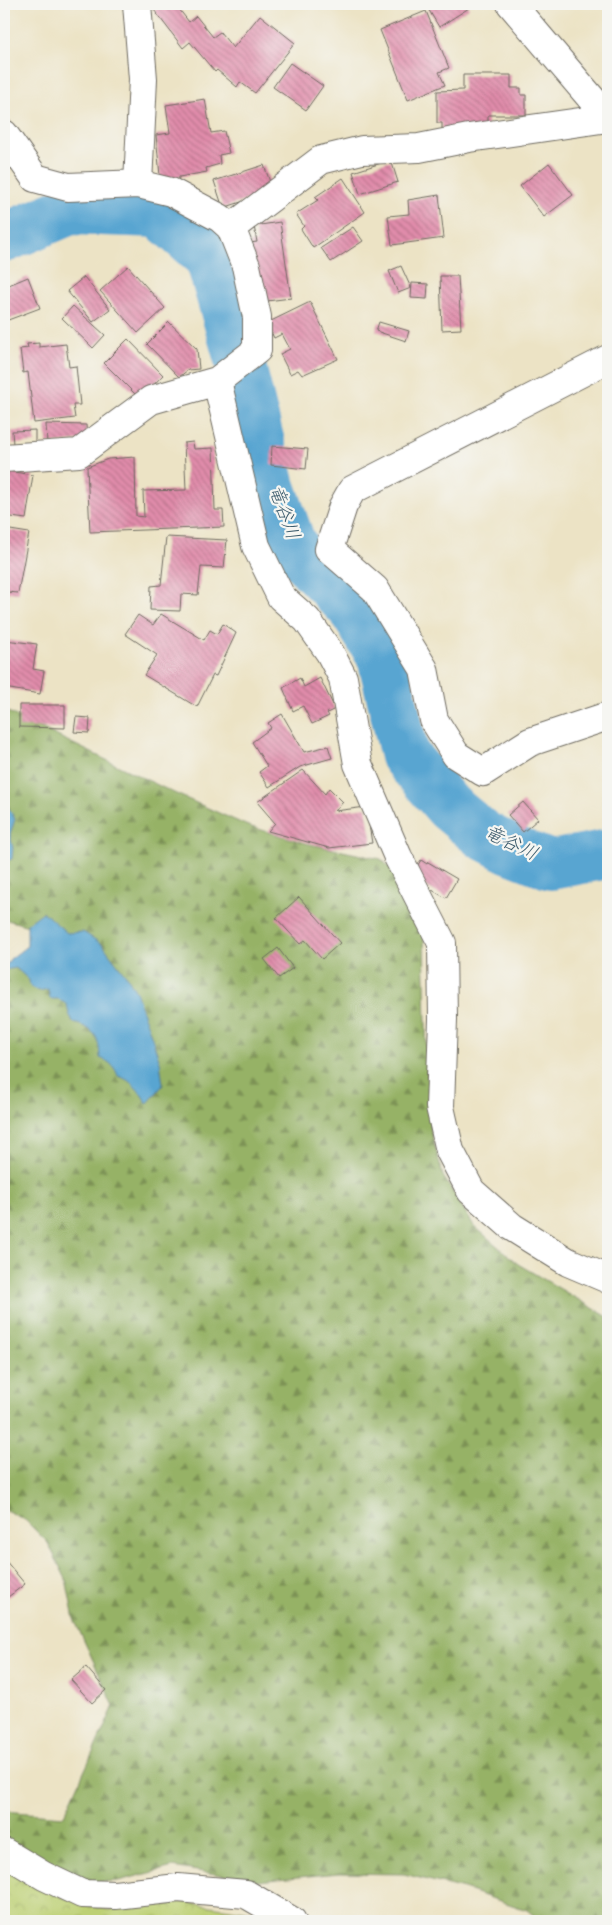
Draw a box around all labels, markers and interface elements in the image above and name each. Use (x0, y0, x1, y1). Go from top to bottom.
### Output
water label: 竜谷川 (261, 482, 303, 544)
water label: 竜谷川 (479, 821, 541, 868)

